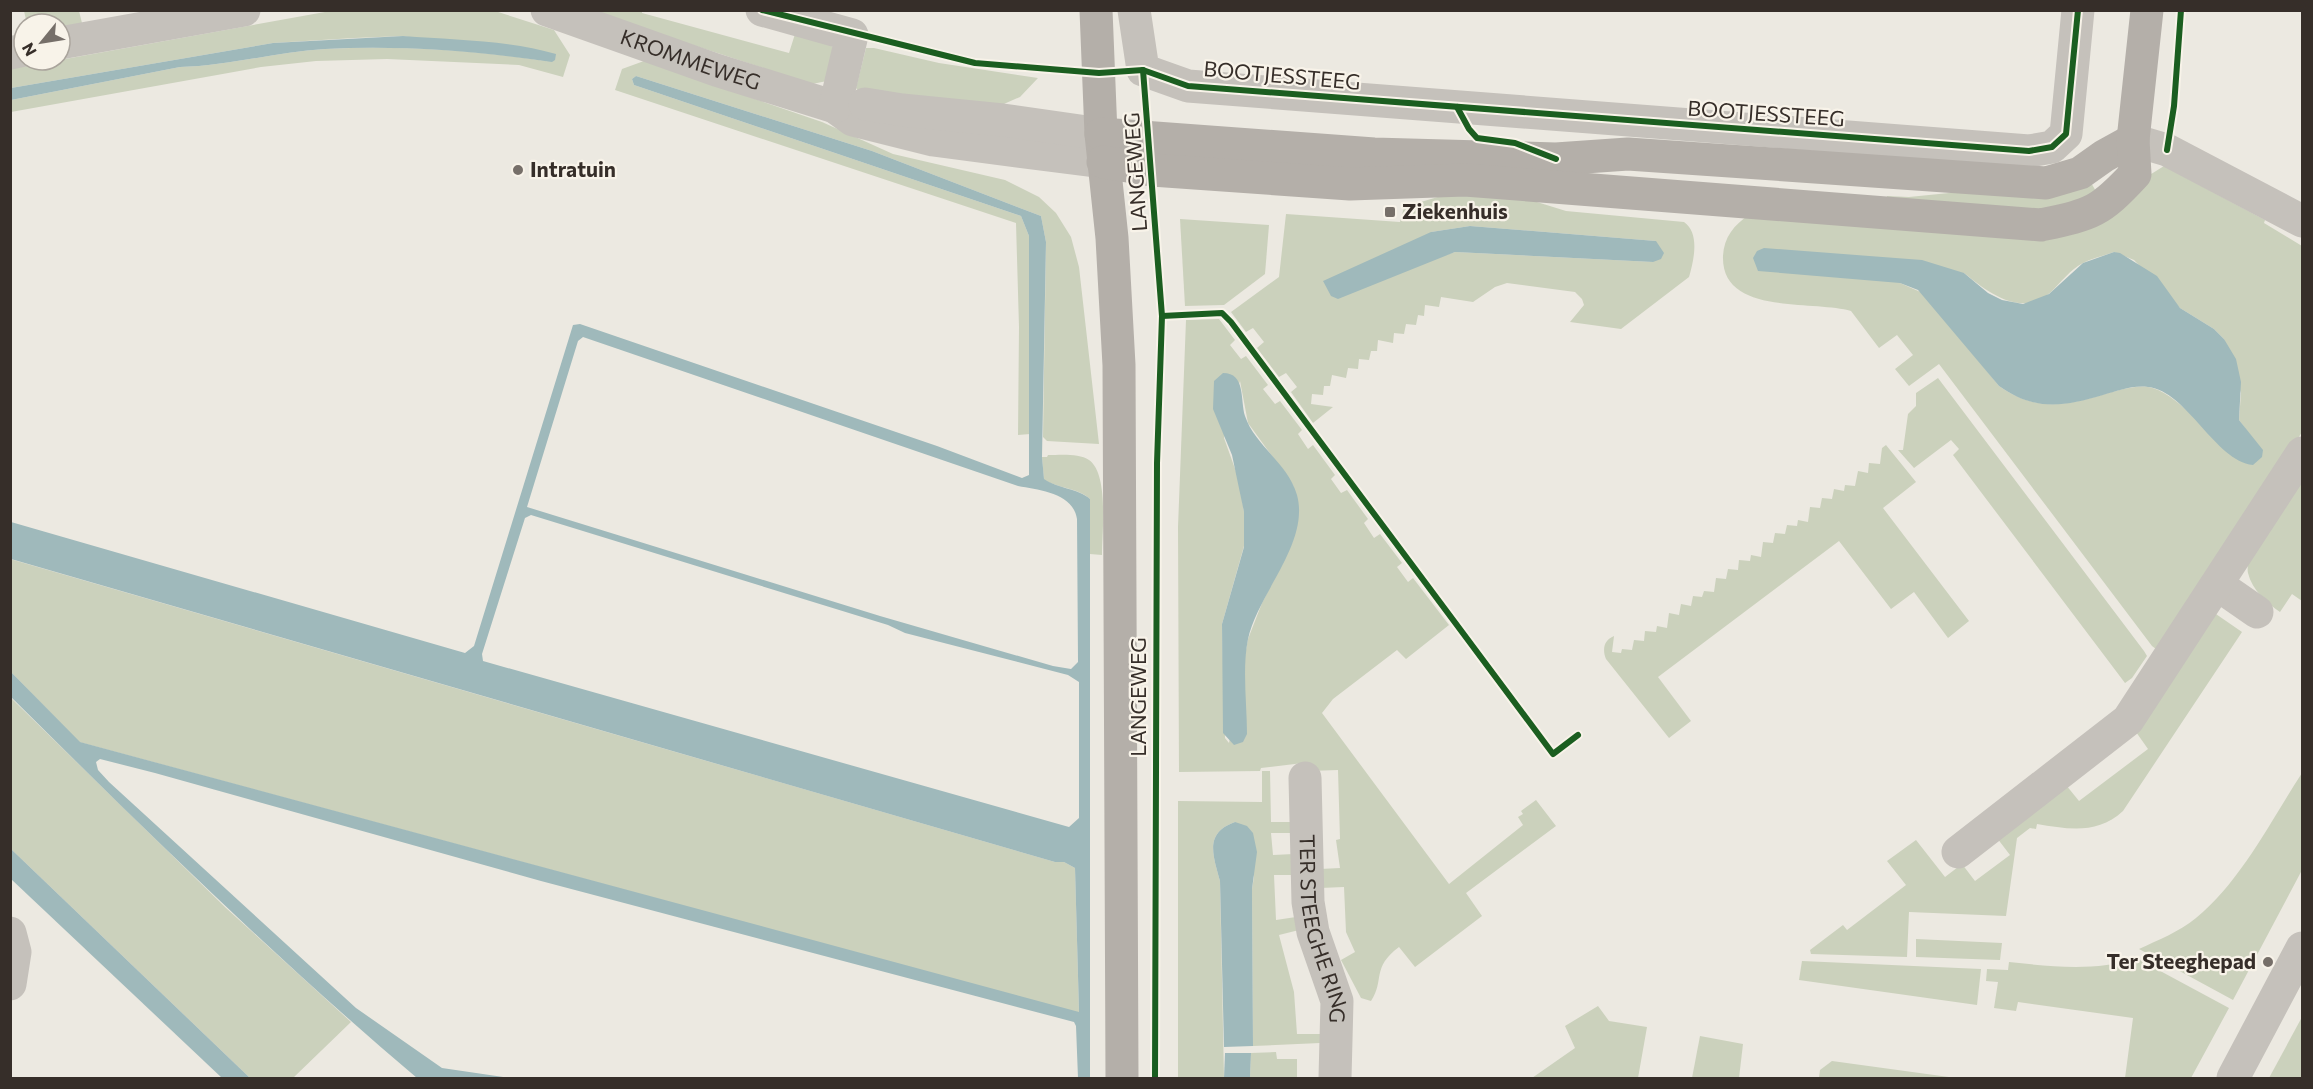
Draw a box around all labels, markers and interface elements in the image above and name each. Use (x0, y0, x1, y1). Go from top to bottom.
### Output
north arrow (12, 12, 72, 72)
street label: KROMMEWEG (617, 23, 764, 94)
text: N (17, 40, 40, 60)
street label: BOOTJESSTEEG (1203, 55, 1362, 94)
street label: BOOTJESSTEEG (1687, 95, 1845, 130)
street label: LANGEWEG (1118, 112, 1151, 233)
place label: Intratuin (530, 156, 616, 181)
marker: Intratuin (511, 163, 525, 177)
place label: Ziekenhuis (1402, 198, 1508, 223)
marker: Ziekenhuis (1383, 205, 1397, 219)
street label: LANGEWEG (1125, 637, 1150, 757)
street label: TER STEEGHE RING (1295, 834, 1352, 1024)
place label: Ter Steeghepad (2106, 948, 2256, 973)
marker: Ter Steeghepad (2261, 955, 2275, 969)

